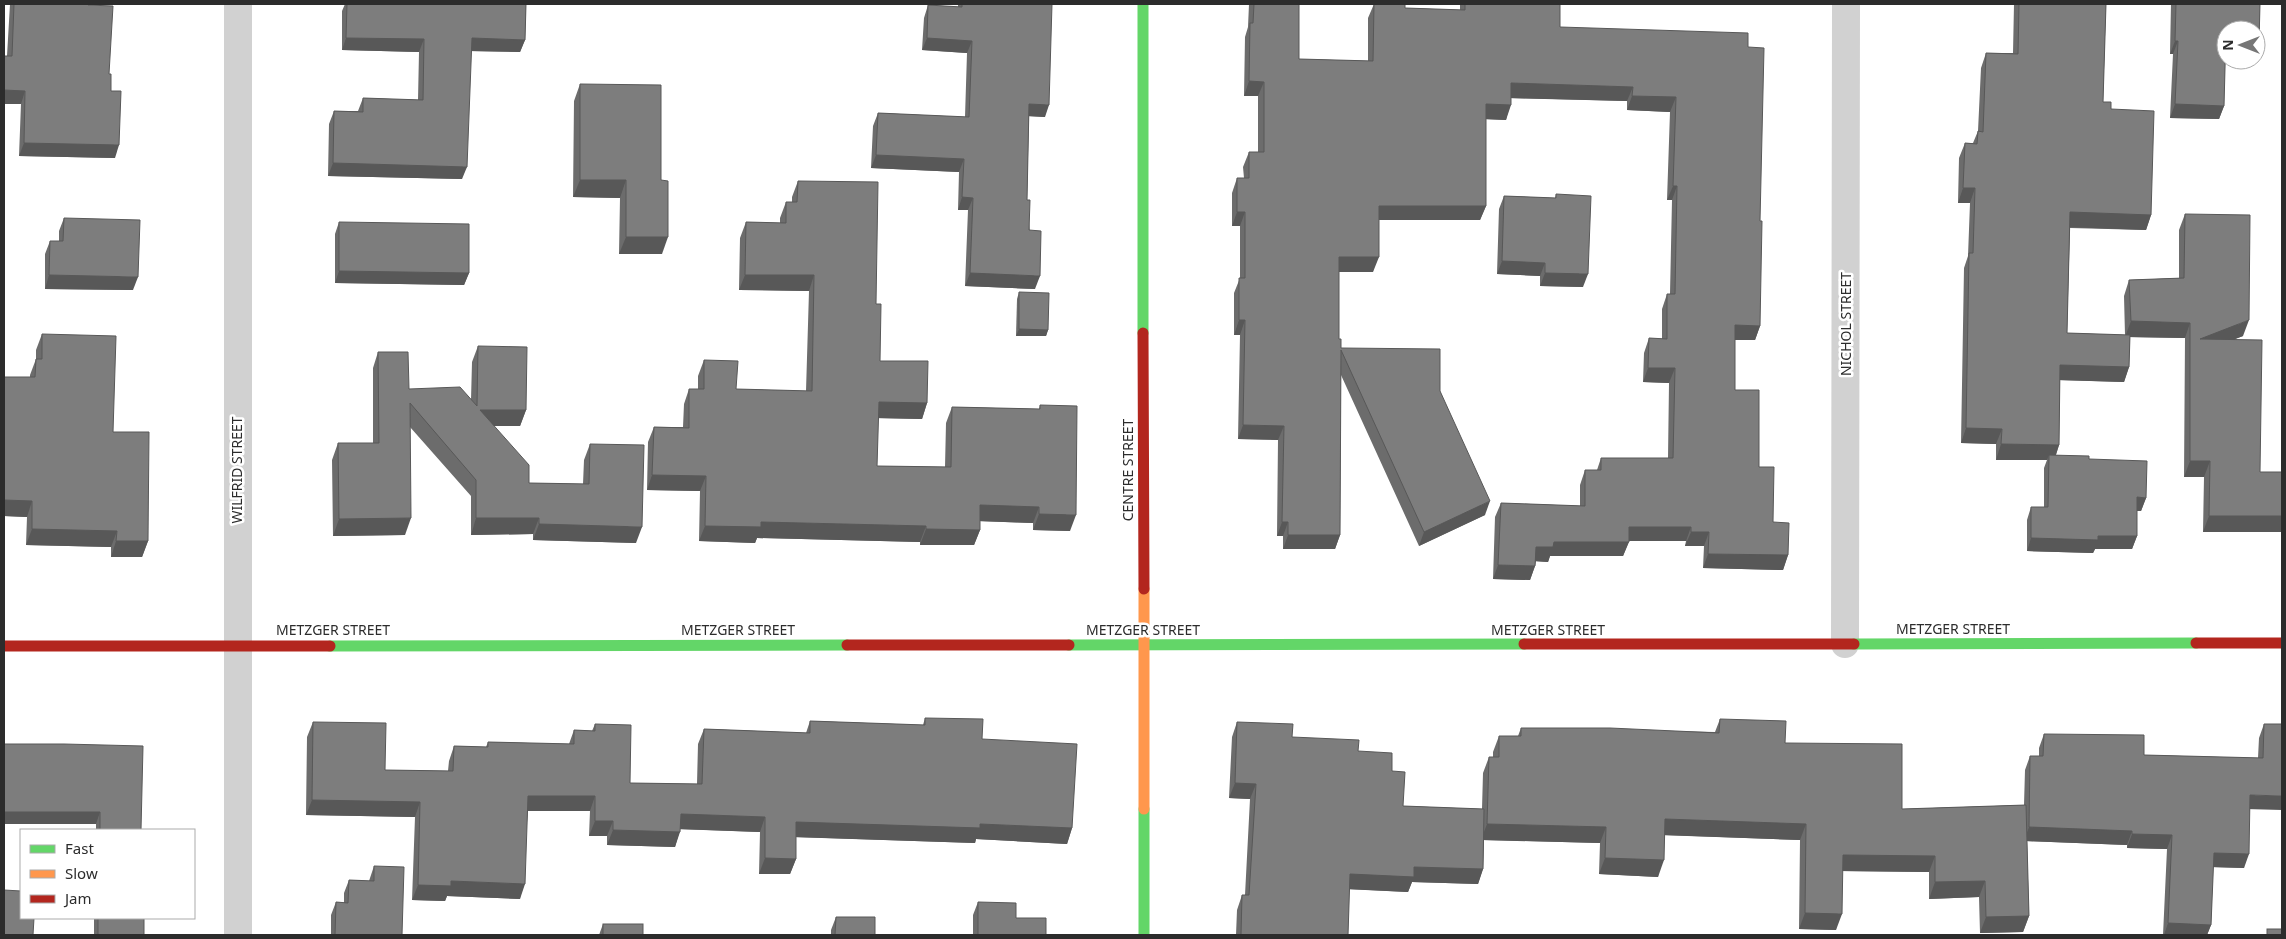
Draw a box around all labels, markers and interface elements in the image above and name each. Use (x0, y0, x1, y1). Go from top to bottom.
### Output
north arrow (2216, 20, 2266, 70)
text: N (2218, 39, 2237, 51)
street label: NICHOL STREET (1836, 272, 1855, 376)
street label: WILFRID STREET (227, 416, 246, 524)
street label: CENTRE STREET (1118, 418, 1137, 521)
street label: METZGER STREET (1896, 619, 2010, 638)
street label: METZGER STREET (276, 620, 390, 639)
street label: METZGER STREET (681, 620, 795, 639)
street label: METZGER STREET (1086, 620, 1200, 639)
street label: METZGER STREET (1491, 620, 1605, 639)
legend (20, 829, 195, 919)
text: Fast (65, 838, 94, 858)
text: Slow (65, 863, 98, 883)
text: Jam (63, 888, 92, 908)

